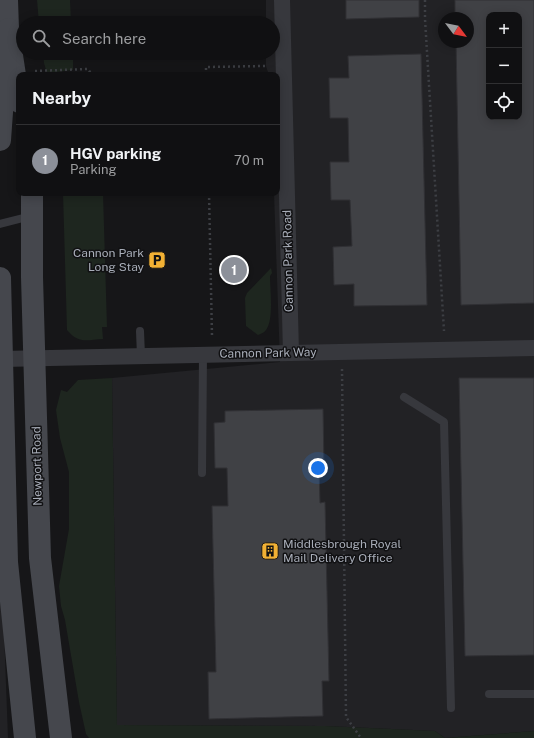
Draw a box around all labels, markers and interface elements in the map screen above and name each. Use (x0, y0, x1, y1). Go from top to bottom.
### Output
north arrow (438, 12, 474, 48)
map controls (486, 12, 522, 120)
button: + (486, 12, 522, 48)
search box (16, 16, 280, 60)
icon: search (30, 27, 52, 49)
text: Search here (62, 30, 146, 47)
button: − (486, 48, 522, 84)
button: locate (486, 84, 522, 120)
text: Nearby (32, 88, 91, 108)
text: HGV parking (70, 145, 161, 162)
text: 1 (42, 153, 48, 168)
text: 70 m (234, 153, 264, 168)
text: Parking (70, 162, 117, 177)
street label: Cannon Park Road (280, 210, 296, 312)
place label: Cannon Park Long Stay (73, 246, 145, 274)
parking icon: Cannon Park Long Stay (147, 250, 167, 270)
pin: 1 (221, 255, 247, 285)
street label: Cannon Park Way (219, 345, 317, 361)
street label: Newport Road (29, 426, 45, 506)
your location (308, 458, 328, 478)
place label: Middlesbrough Royal Mail Delivery Office (283, 537, 401, 565)
building icon: Middlesbrough Royal Mail Delivery Office (260, 541, 280, 561)

